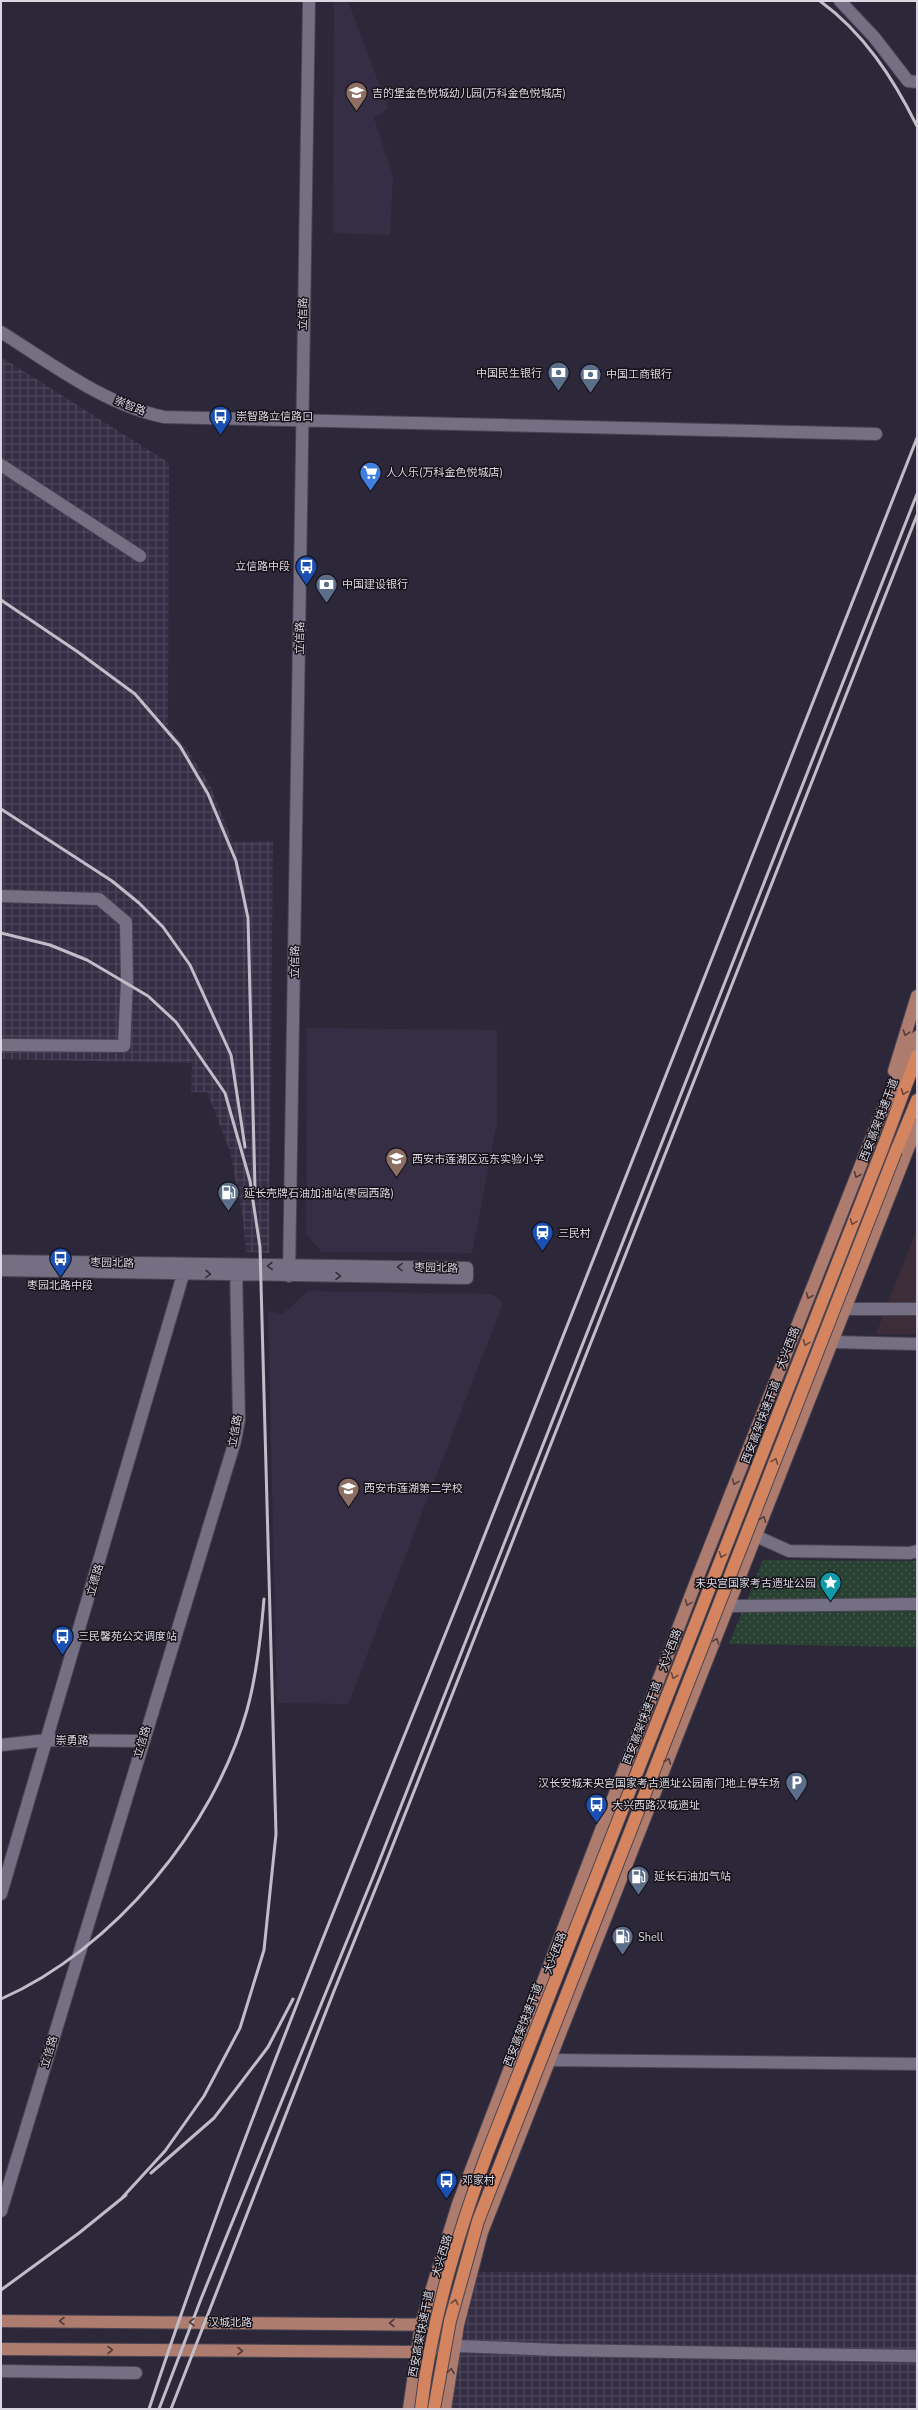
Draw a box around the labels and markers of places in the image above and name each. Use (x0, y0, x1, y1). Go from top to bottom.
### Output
school or university icon: 吉的堡金色悦城幼儿园(万科金色悦城店) (344, 80, 370, 113)
place label: 吉的堡金色悦城幼儿园(万科金色悦城店) (372, 86, 566, 101)
bank icon: 中国民生银行 (545, 360, 571, 393)
bank icon: 中国工商银行 (577, 361, 603, 394)
place label: 中国民生银行 (476, 366, 542, 381)
place label: 中国工商银行 (606, 367, 672, 382)
bus stop icon: 崇智路立信路口 (208, 403, 234, 436)
place label: 崇智路立信路口 (236, 409, 313, 424)
supermarket icon: 人人乐(万科金色悦城店) (358, 459, 384, 492)
place label: 人人乐(万科金色悦城店) (386, 465, 503, 480)
bus stop icon: 立信路中段 (293, 553, 319, 586)
place label: 立信路中段 (235, 559, 290, 574)
bank icon: 中国建设银行 (314, 571, 340, 604)
place label: 中国建设银行 (342, 577, 408, 592)
school or university icon: 西安市莲湖区远东实验小学 (383, 1146, 409, 1179)
place label: 西安市莲湖区远东实验小学 (412, 1152, 544, 1167)
fuel station icon: 延长壳牌石油加油站(枣园西路) (215, 1180, 241, 1213)
place label: 延长壳牌石油加油站(枣园西路) (244, 1186, 394, 1201)
station icon: 三民村 (530, 1220, 556, 1253)
place label: 三民村 (558, 1226, 591, 1241)
bus stop icon: 枣园北路中段 (47, 1246, 73, 1279)
place label: 枣园北路中段 (27, 1278, 93, 1293)
school or university icon: 西安市莲湖第二学校 (335, 1475, 361, 1508)
place label: 西安市莲湖第二学校 (364, 1481, 463, 1496)
place icon: 未央宫国家考古遗址公园 (818, 1570, 844, 1603)
place label: 未央宫国家考古遗址公园 (695, 1576, 816, 1591)
bus stop icon: 三民馨苑公交调度站 (50, 1623, 76, 1656)
place label: 三民馨苑公交调度站 (78, 1629, 177, 1644)
parking icon: 汉长安城未央宫国家考古遗址公园南门地上停车场 (783, 1770, 809, 1803)
place label: 汉长安城未央宫国家考古遗址公园南门地上停车场 (538, 1776, 780, 1791)
bus stop icon: 大兴西路汉城遗址 (583, 1792, 609, 1825)
place label: 大兴西路汉城遗址 (612, 1798, 700, 1813)
fuel station icon: 延长石油加气站 (626, 1863, 652, 1896)
place label: 延长石油加气站 (654, 1869, 731, 1884)
fuel station icon: Shell (609, 1924, 635, 1957)
place label: Shell (638, 1930, 664, 1945)
bus stop icon: 邓家村 (434, 2167, 460, 2200)
place label: 邓家村 (462, 2173, 495, 2188)

